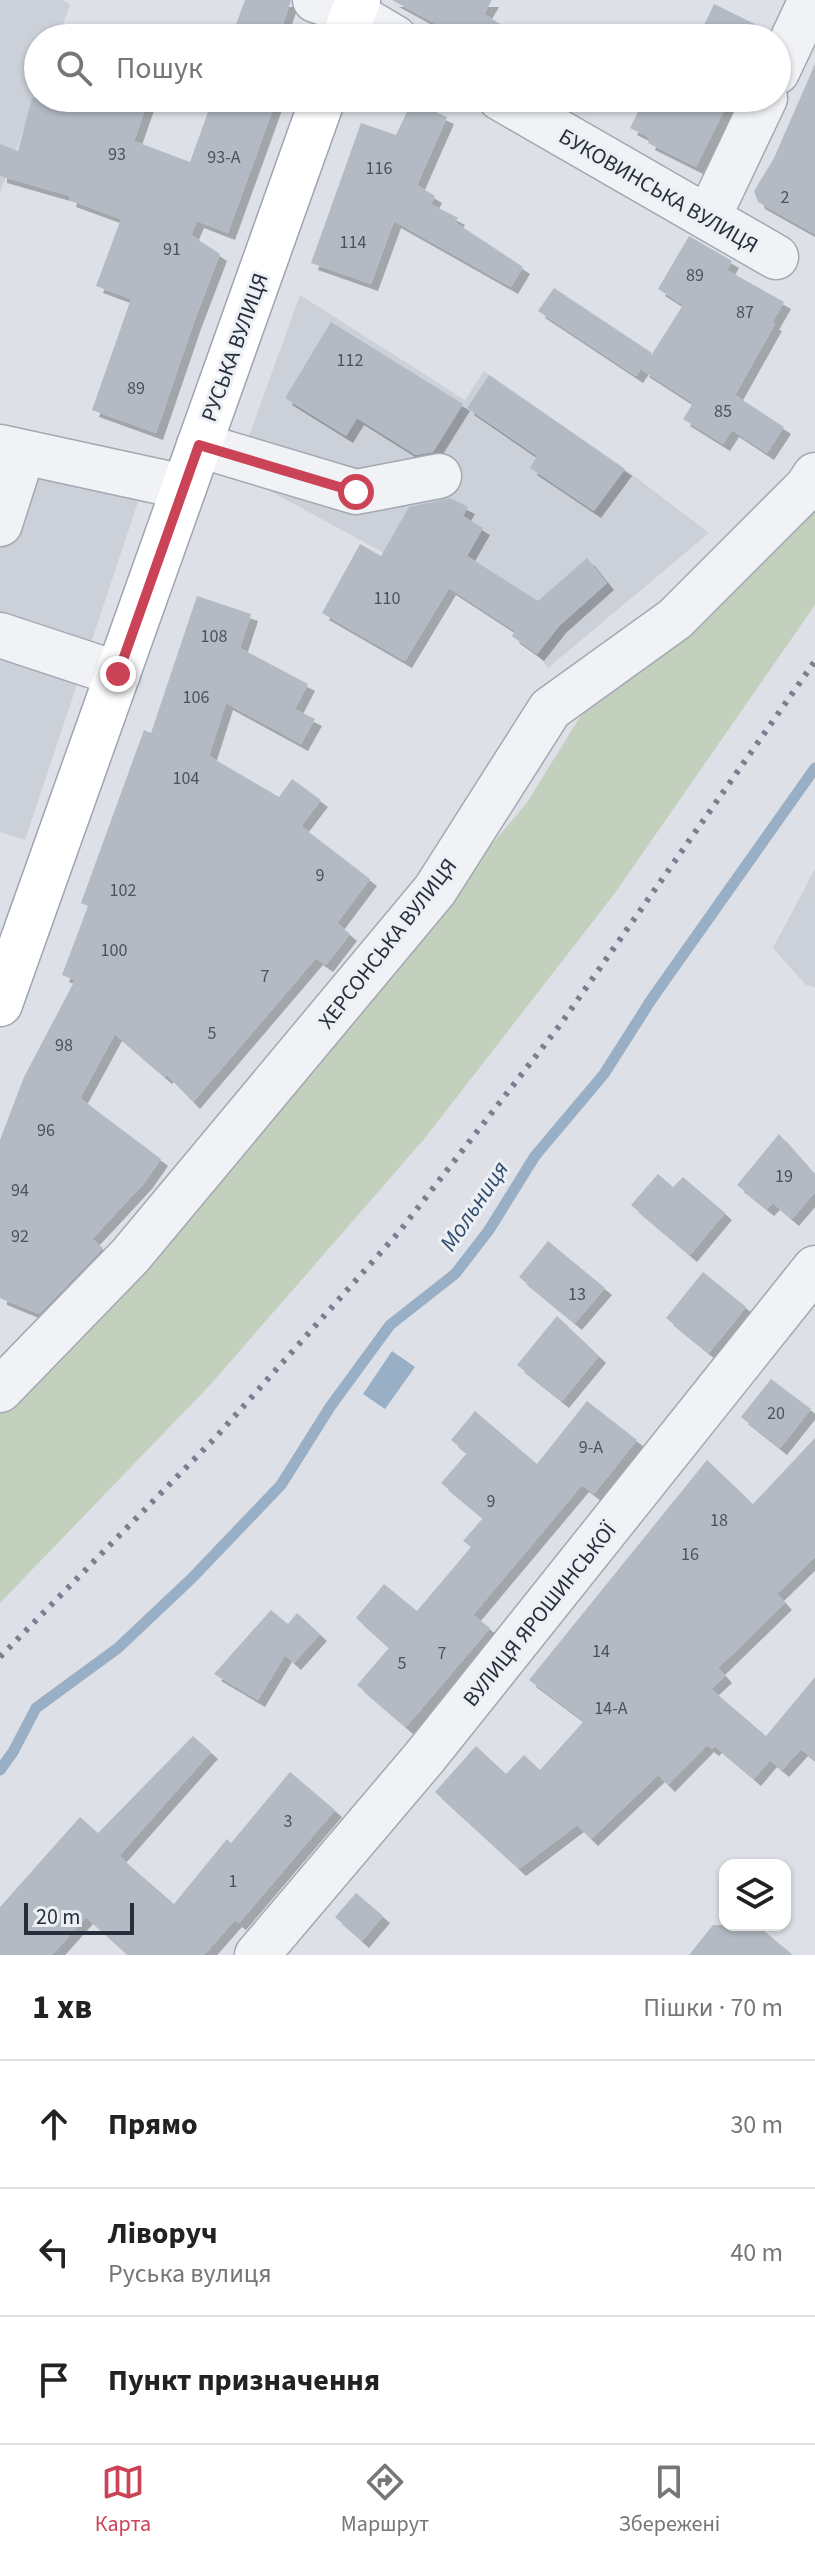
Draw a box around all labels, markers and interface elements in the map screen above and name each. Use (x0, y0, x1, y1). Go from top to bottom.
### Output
search box (24, 24, 791, 112)
icon: search (52, 46, 96, 90)
text: Пошук (116, 47, 203, 90)
street label: БУКОВИНСЬКА ВУЛИЦЯ (553, 121, 764, 261)
house number: 93 (108, 142, 126, 167)
house number: 93-А (207, 145, 241, 170)
house number: 116 (366, 156, 392, 181)
house number: 2 (781, 185, 790, 210)
house number: 114 (340, 230, 366, 255)
house number: 91 (163, 237, 181, 262)
house number: 89 (686, 263, 704, 288)
street label: РУСЬКА ВУЛИЦЯ (193, 269, 277, 426)
house number: 87 (736, 300, 754, 325)
house number: 112 (337, 348, 363, 373)
house number: 89 (127, 376, 145, 401)
house number: 85 (714, 399, 732, 424)
route start (338, 474, 374, 510)
house number: 110 (374, 586, 400, 611)
house number: 108 (201, 624, 227, 649)
route end (100, 656, 136, 692)
house number: 106 (183, 685, 209, 710)
house number: 104 (173, 766, 199, 791)
street label: ХЕРСОНСЬКА ВУЛИЦЯ (311, 852, 465, 1036)
house number: 9 (316, 863, 325, 888)
house number: 102 (110, 878, 136, 903)
house number: 100 (101, 938, 127, 963)
house number: 7 (261, 964, 270, 989)
house number: 5 (208, 1021, 217, 1046)
house number: 98 (55, 1033, 73, 1058)
house number: 96 (37, 1118, 55, 1143)
water label: Мольниця (431, 1154, 518, 1259)
house number: 19 (775, 1164, 793, 1189)
house number: 94 (11, 1178, 29, 1203)
house number: 92 (11, 1224, 29, 1249)
house number: 13 (568, 1282, 586, 1307)
house number: 20 (767, 1401, 785, 1426)
house number: 9-А (579, 1435, 603, 1460)
house number: 9 (487, 1489, 496, 1514)
house number: 18 (710, 1508, 728, 1533)
street label: ВУЛИЦЯ ЯРОШИНСЬКОЇ (455, 1515, 625, 1714)
house number: 16 (681, 1542, 699, 1567)
house number: 14 (592, 1639, 610, 1664)
house number: 7 (438, 1641, 447, 1666)
house number: 5 (398, 1651, 407, 1676)
house number: 14-А (594, 1696, 628, 1721)
house number: 3 (284, 1809, 293, 1834)
map controls (719, 1859, 791, 1931)
button: layers (719, 1859, 791, 1931)
house number: 1 (229, 1869, 237, 1894)
scale bar (24, 1899, 134, 1935)
text: 20 m (36, 1901, 81, 1933)
text: 1 хв (32, 1983, 92, 2032)
text: Пішки · 70 m (643, 1989, 783, 2026)
icon: ahead (32, 2102, 76, 2146)
text: Прямо (108, 2103, 198, 2146)
text: 30 m (730, 2106, 783, 2143)
text: Ліворуч (108, 2212, 218, 2255)
icon: left (32, 2230, 76, 2274)
text: 40 m (730, 2234, 783, 2271)
text: Руська вулиця (108, 2255, 272, 2292)
icon: arrive (32, 2358, 76, 2402)
text: Пункт призначення (108, 2359, 380, 2402)
tab: Карта (95, 2460, 151, 2540)
tab: Маршрут (341, 2460, 429, 2540)
tab: Збережені (619, 2460, 720, 2540)

